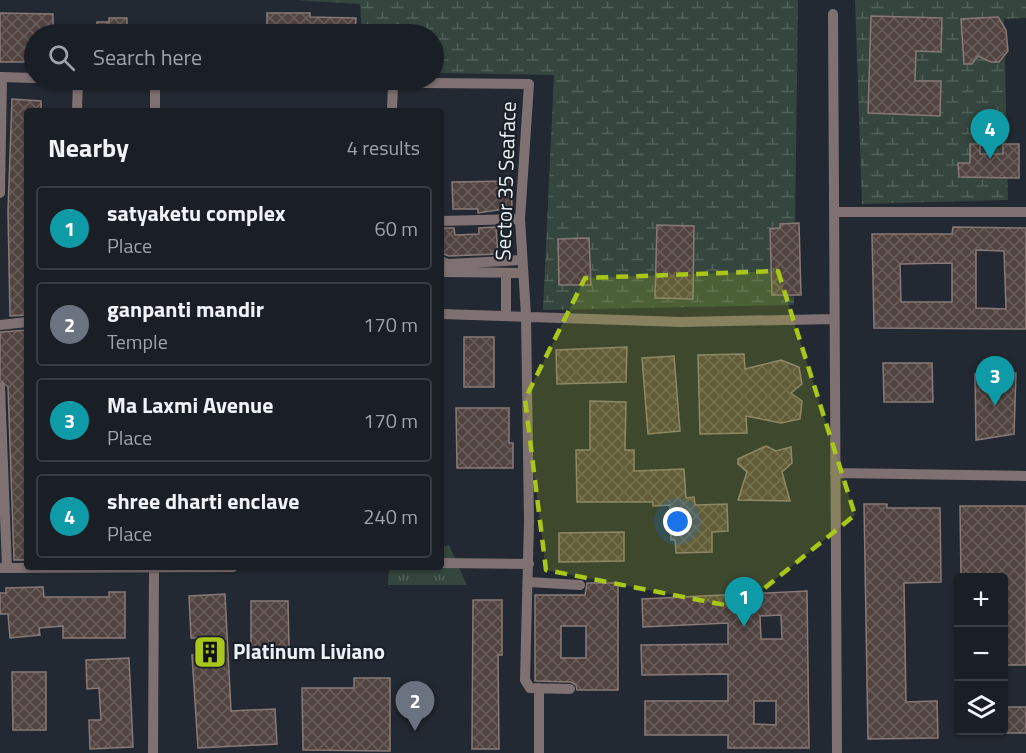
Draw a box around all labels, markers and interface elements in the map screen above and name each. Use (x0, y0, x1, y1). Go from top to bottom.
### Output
search box (24, 24, 444, 90)
text: Search here (93, 40, 202, 74)
icon: search (45, 41, 78, 74)
street label: Sector 35 Seaface (486, 101, 524, 261)
pin: 4 (970, 110, 1010, 159)
text: Nearby (48, 128, 129, 167)
text: 4 results (347, 132, 420, 163)
text: satyaketu complex (107, 196, 286, 230)
text: 1 (64, 213, 75, 244)
text: 60 m (374, 213, 418, 244)
text: Place (107, 230, 152, 261)
text: ganpanti mandir (107, 292, 264, 326)
text: 2 (64, 309, 75, 340)
text: 170 m (363, 309, 418, 340)
text: Temple (107, 326, 168, 357)
pin: 3 (976, 356, 1014, 406)
text: Ma Laxmi Avenue (107, 388, 274, 422)
text: 3 (64, 405, 75, 436)
text: 170 m (363, 405, 418, 436)
text: Place (107, 422, 152, 453)
text: shree dharti enclave (107, 484, 299, 518)
text: 4 (64, 501, 75, 532)
text: 240 m (363, 501, 418, 532)
your location (663, 507, 692, 536)
text: Place (107, 518, 152, 549)
map controls (954, 573, 1008, 735)
button: + (954, 573, 1008, 627)
pin: 1 (724, 578, 764, 627)
button: − (954, 627, 1008, 681)
building icon: Platinum Liviano (192, 634, 228, 670)
place label: Platinum Liviano (233, 635, 385, 667)
button: layers (954, 681, 1008, 735)
pin: 2 (396, 682, 434, 731)

